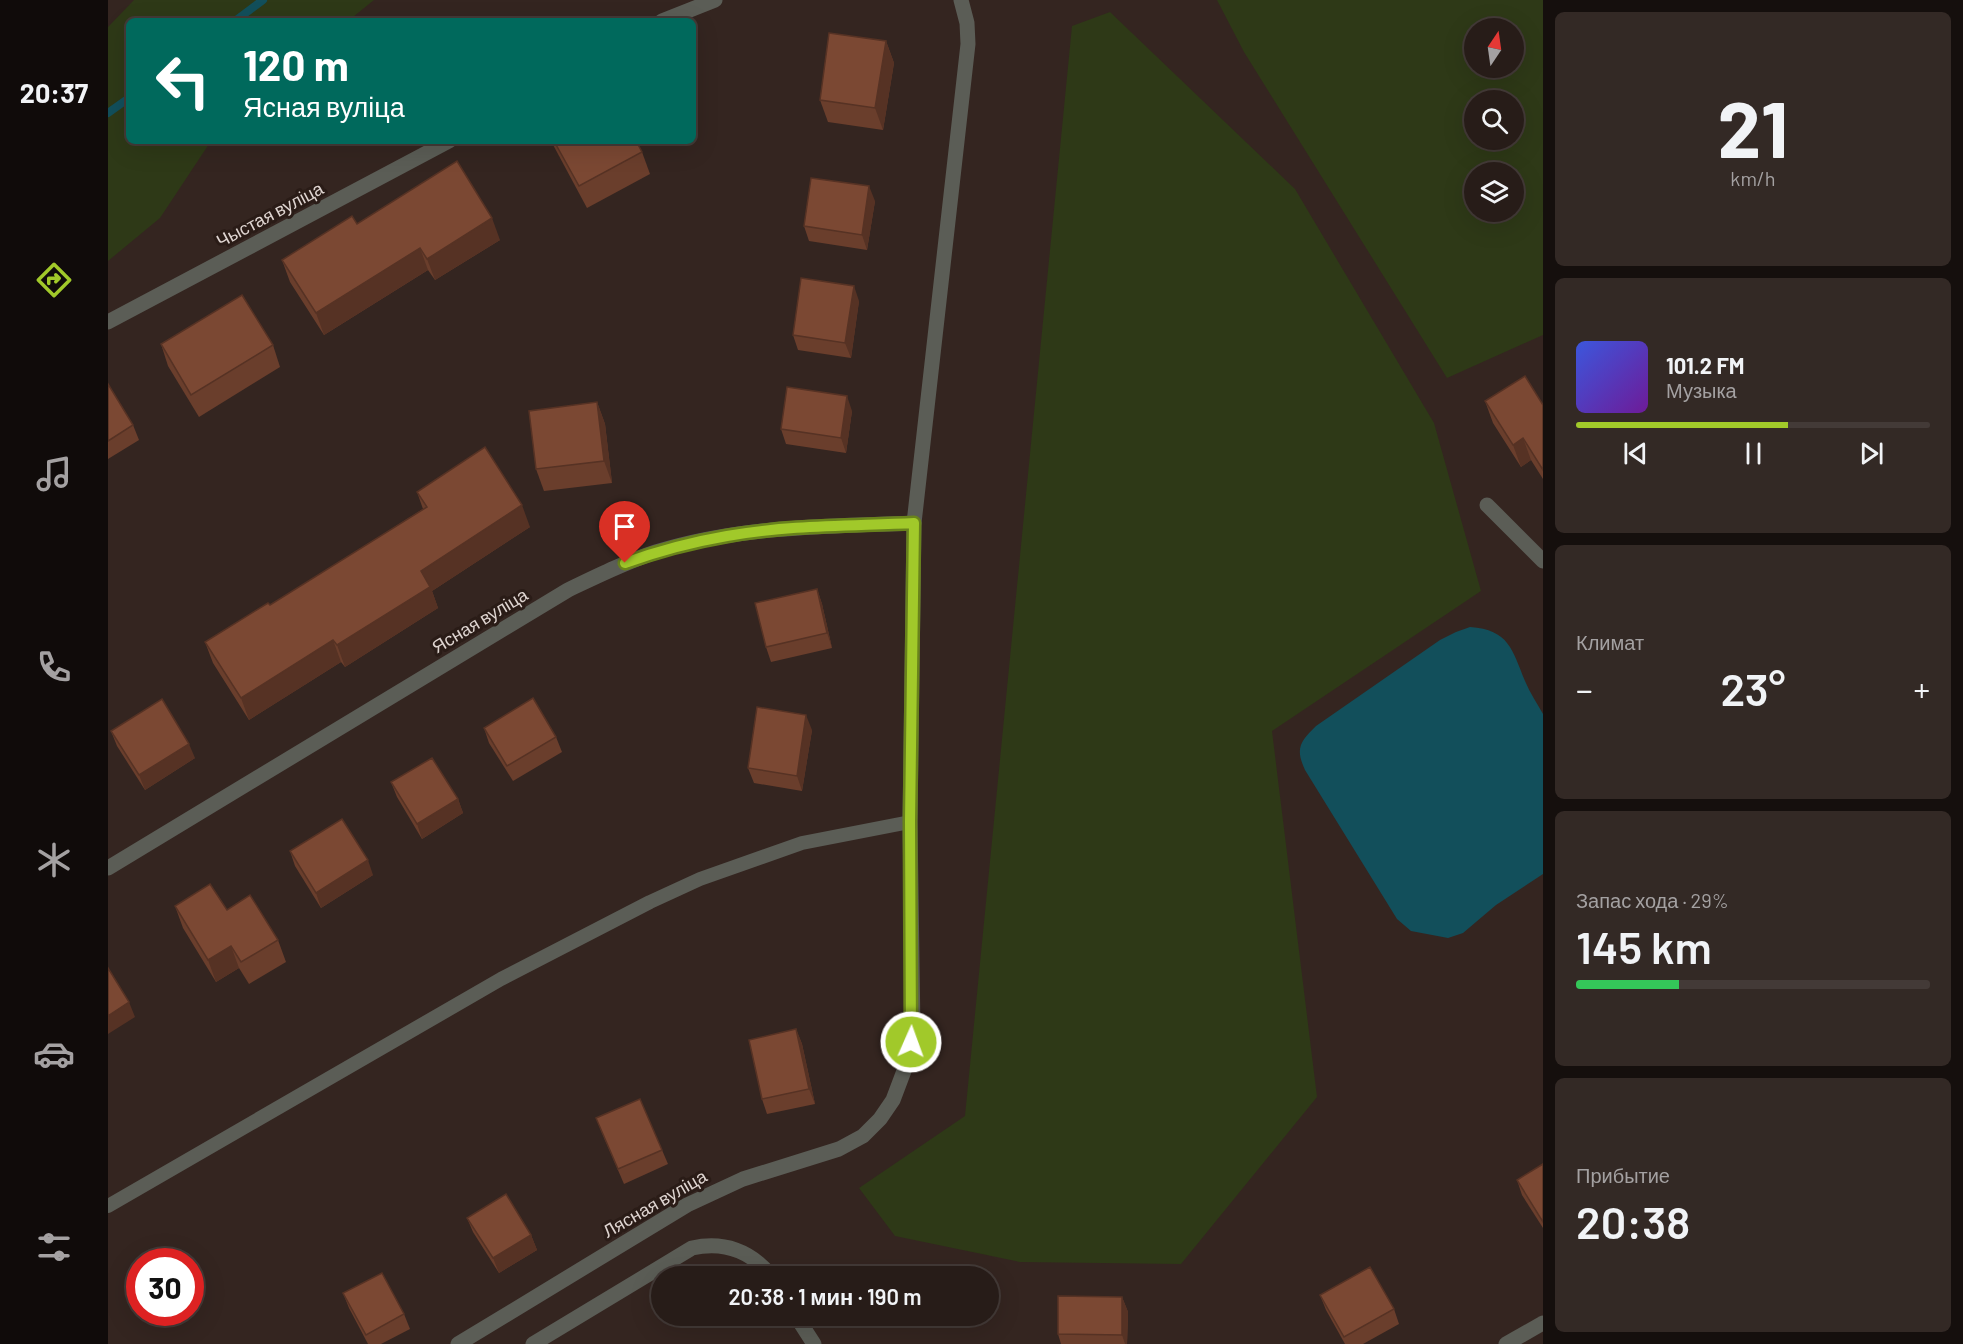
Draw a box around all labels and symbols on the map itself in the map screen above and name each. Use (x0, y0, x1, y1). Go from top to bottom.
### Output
north arrow (1464, 18, 1524, 78)
street label: Чыстая вуліца (212, 176, 328, 252)
pin (599, 501, 650, 563)
street label: Ясная вуліца (428, 582, 532, 657)
position arrow (879, 1010, 943, 1074)
street label: Лясная вуліца (599, 1164, 711, 1242)
speed limit sign: 30 (126, 1248, 204, 1326)

